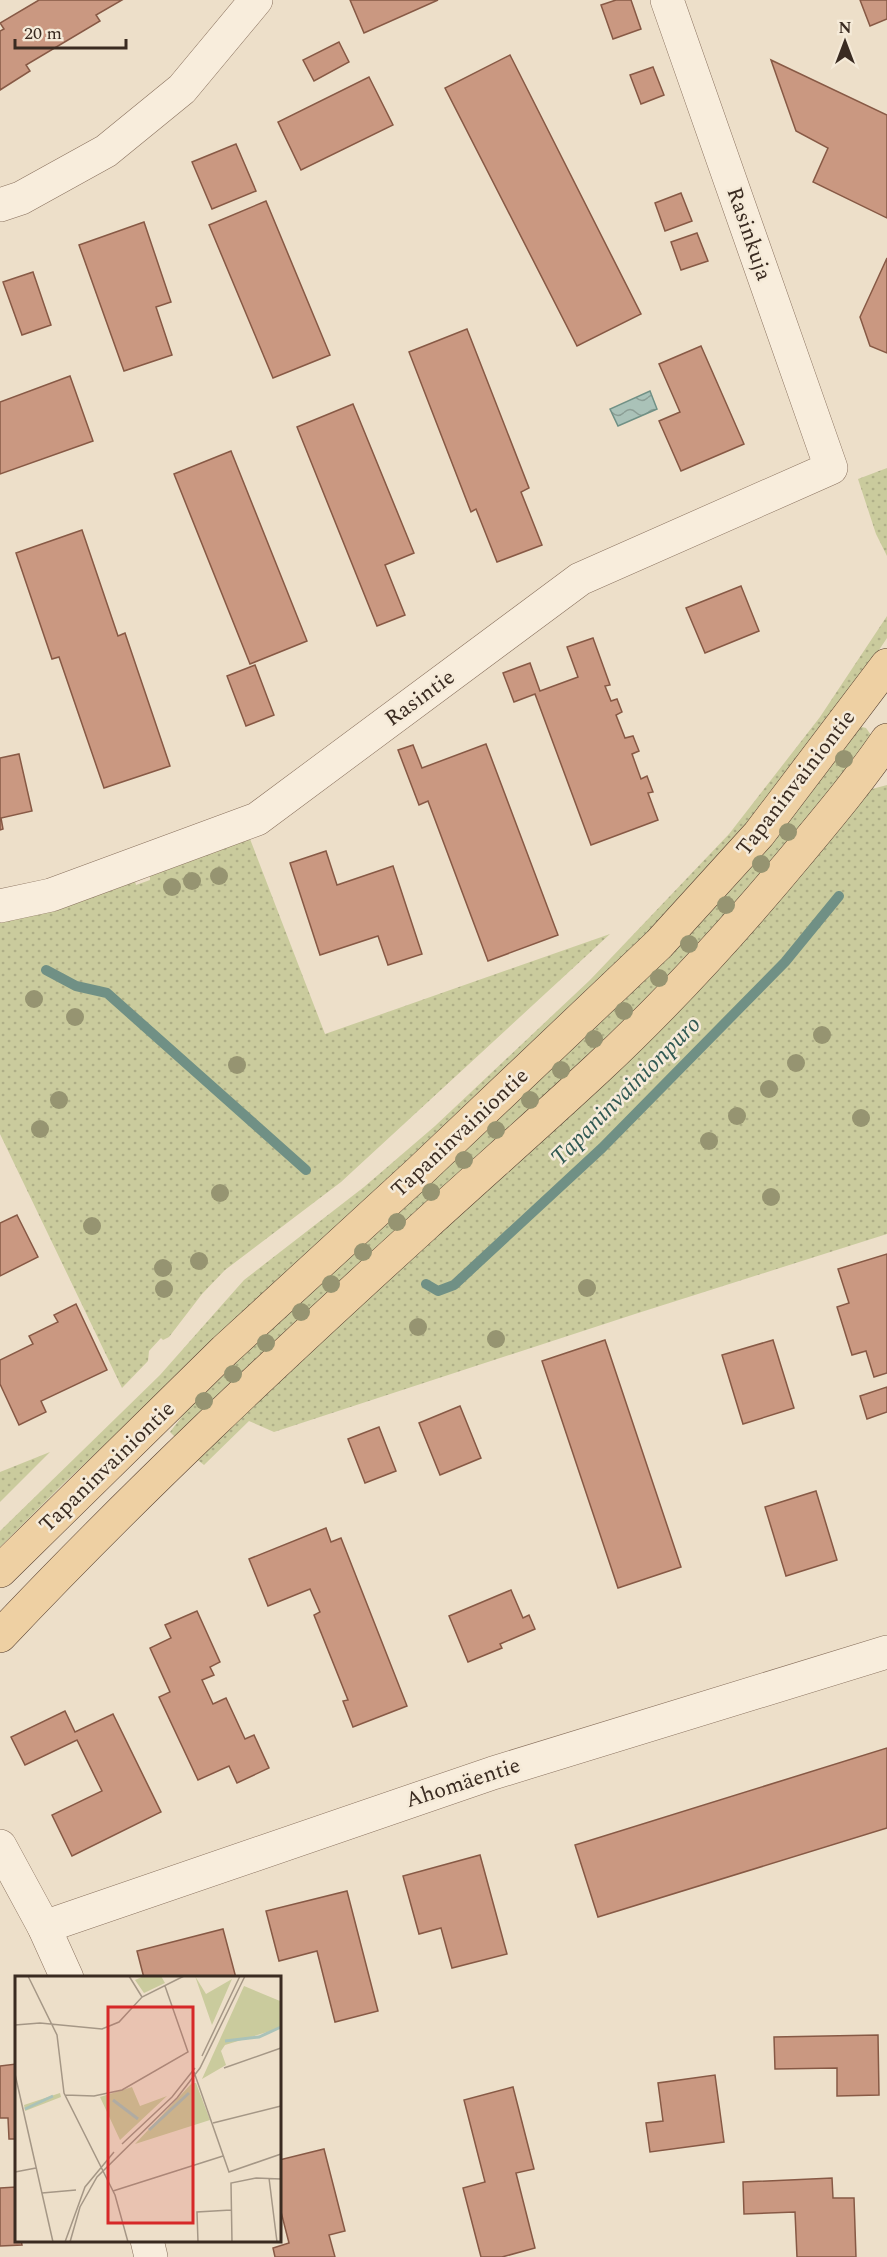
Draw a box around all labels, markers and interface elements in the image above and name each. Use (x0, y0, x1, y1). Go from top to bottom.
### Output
scale bar (15, 12, 126, 50)
north arrow (815, 12, 875, 72)
text: N (838, 16, 852, 40)
text: 20 m (24, 20, 62, 47)
street label: Rasinkuja (718, 183, 780, 285)
street label: Rasintie (378, 661, 462, 735)
street label: Tapaninvainiontie (728, 703, 864, 863)
water label: Tapaninvainionpuro (542, 1007, 710, 1175)
street label: Tapaninvainiontie (384, 1060, 536, 1206)
street label: Tapaninvainiontie (32, 1393, 182, 1541)
street label: Ahomäentie (401, 1749, 525, 1817)
inset map (15, 1976, 280, 2242)

